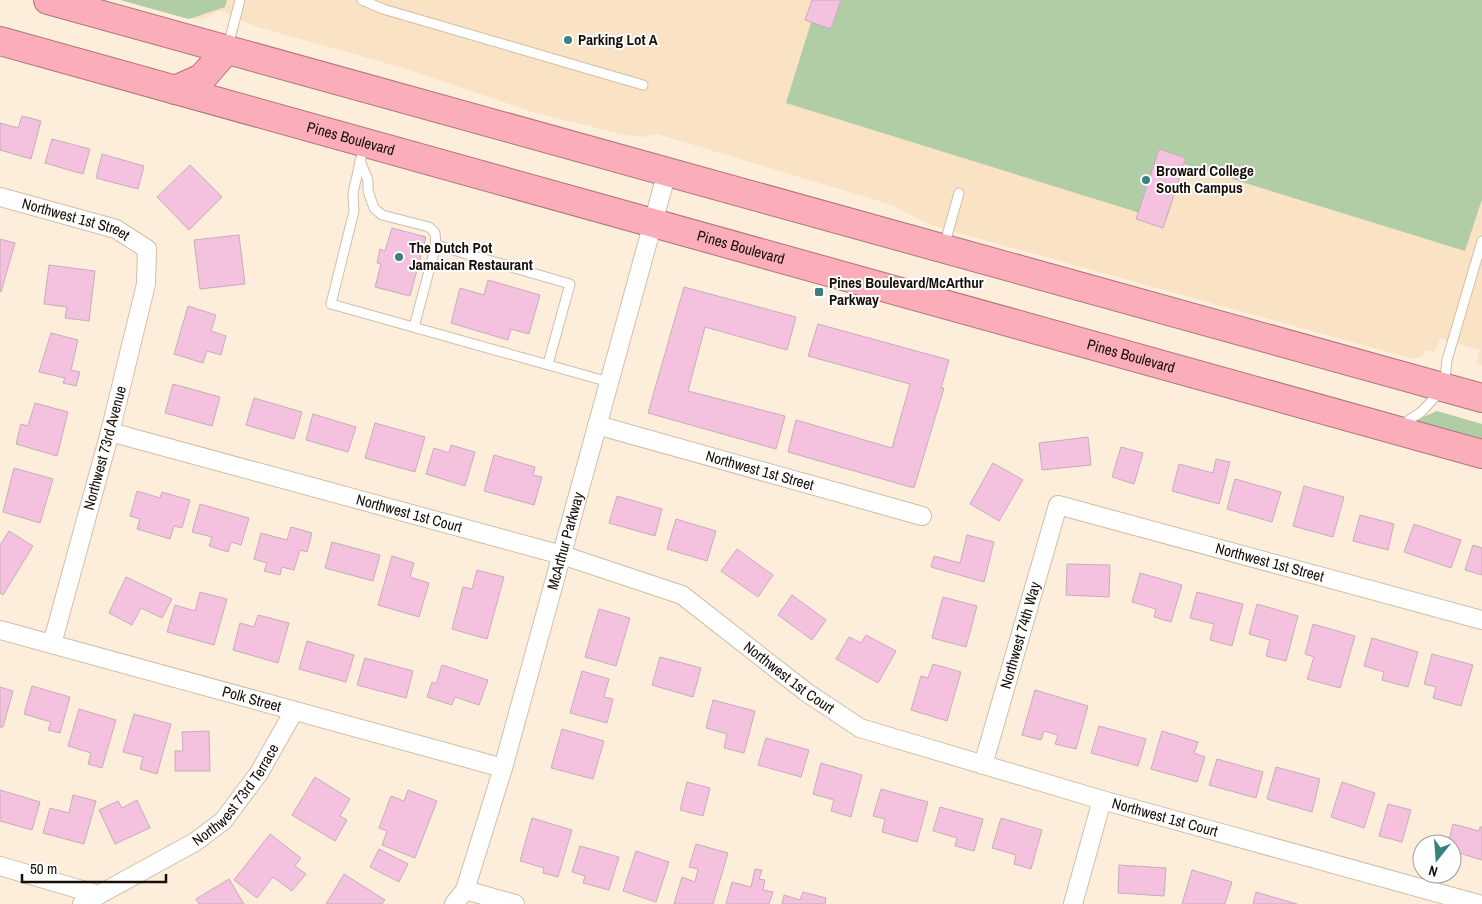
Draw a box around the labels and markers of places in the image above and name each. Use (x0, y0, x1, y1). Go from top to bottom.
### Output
place label: Parking Lot A (578, 29, 658, 50)
marker: Parking Lot A (562, 34, 574, 46)
place label: Broward College South Campus (1156, 160, 1254, 198)
marker: Broward College South Campus (1140, 174, 1152, 186)
place label: The Dutch Pot Jamaican Restaurant (409, 237, 533, 275)
marker: The Dutch Pot Jamaican Restaurant (393, 251, 405, 263)
place label: Pines Boulevard/McArthur Parkway (829, 272, 984, 310)
marker: Pines Boulevard/McArthur Parkway (813, 286, 825, 298)

